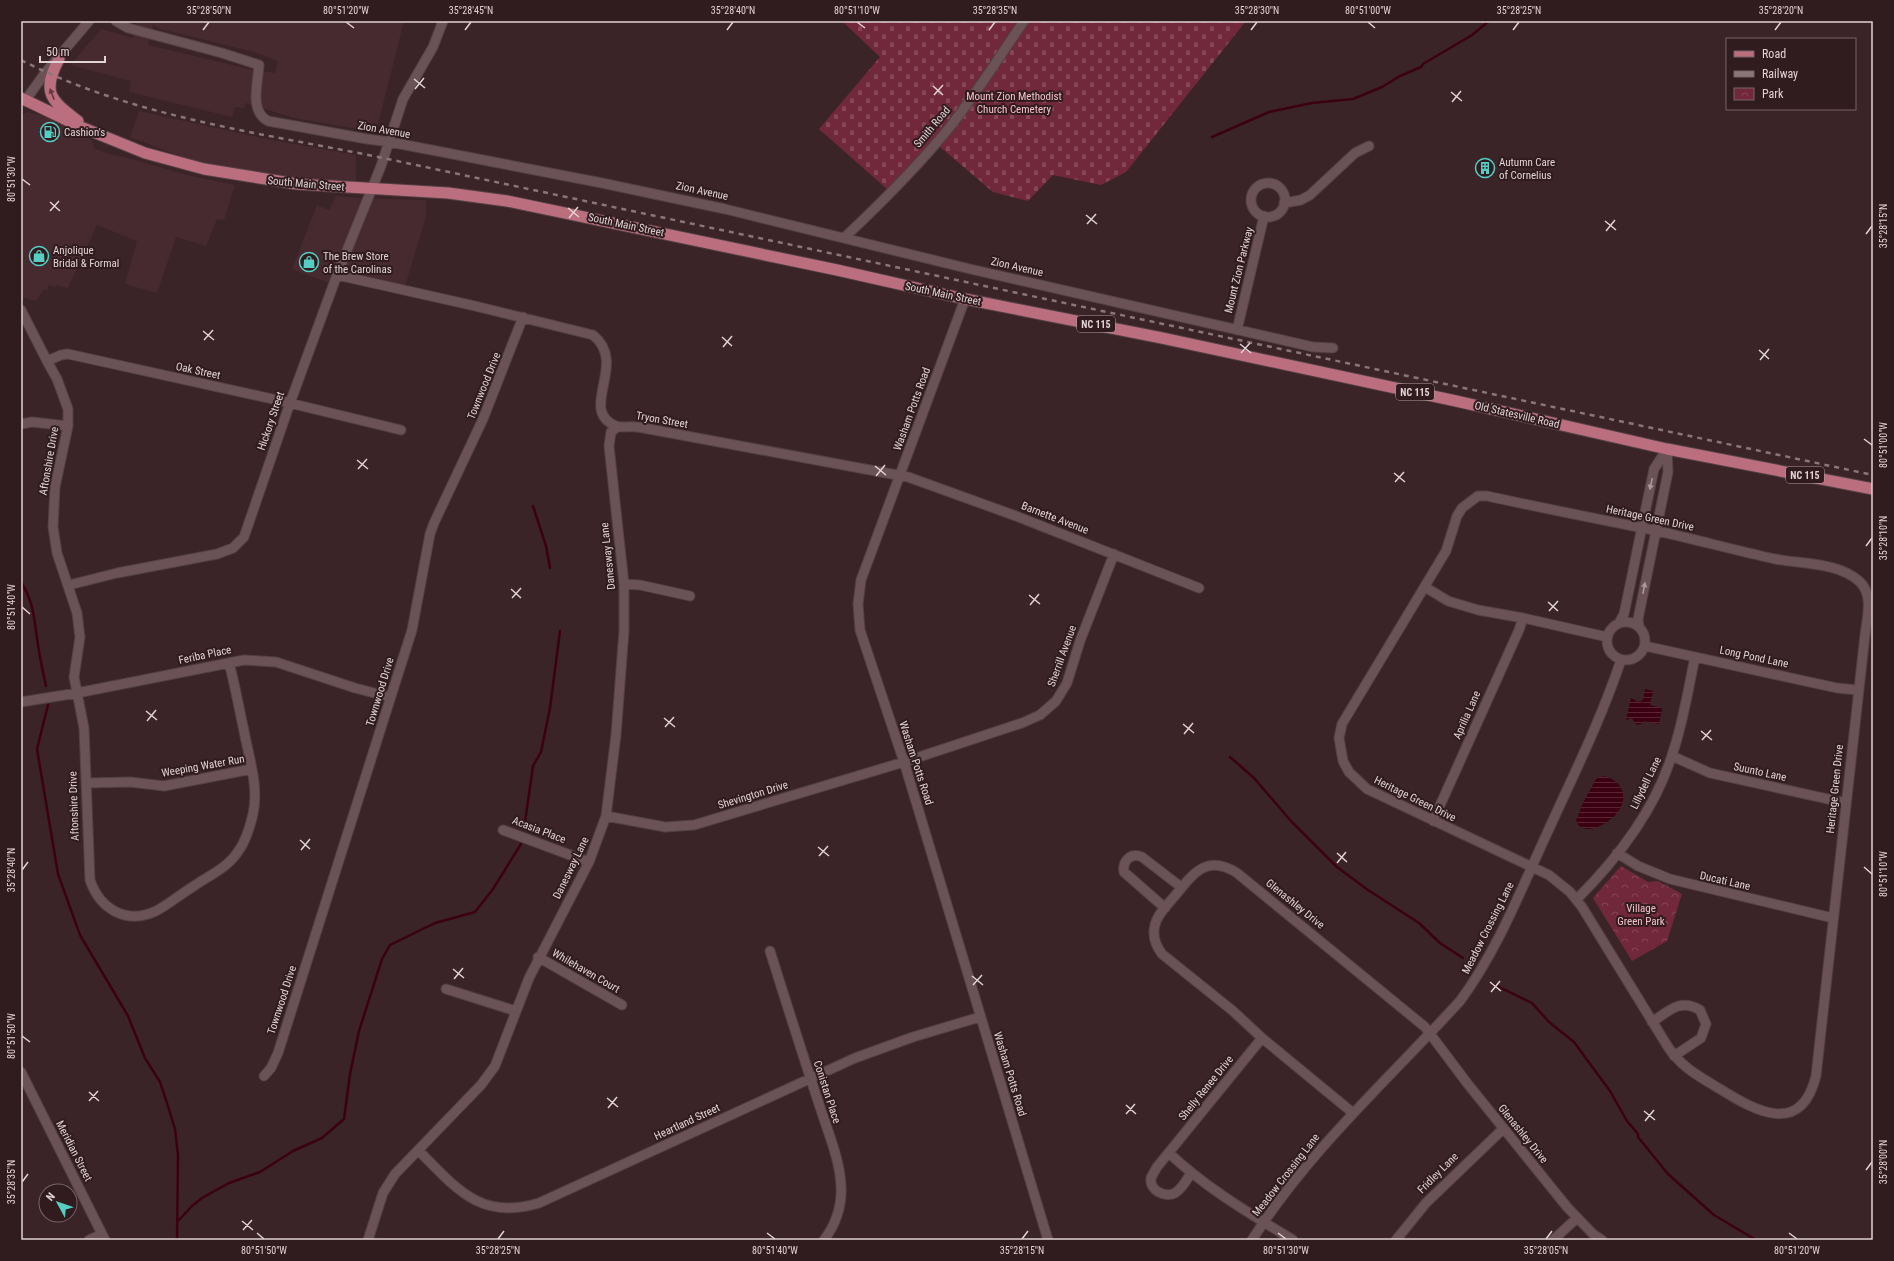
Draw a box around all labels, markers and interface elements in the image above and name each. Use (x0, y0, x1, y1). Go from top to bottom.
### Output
text: 35°28'50"N (187, 5, 231, 16)
text: 80°51'20"W (323, 5, 369, 16)
text: 35°28'45"N (449, 5, 493, 16)
text: 35°28'40"N (711, 5, 755, 16)
text: 80°51'10"W (834, 5, 880, 16)
text: 35°28'35"N (973, 5, 1017, 16)
text: 35°28'30"N (1235, 5, 1279, 16)
text: 80°51'00"W (1345, 5, 1391, 16)
text: 35°28'25"N (1497, 5, 1541, 16)
text: 35°28'20"N (1759, 5, 1803, 16)
scale bar (40, 38, 105, 64)
legend (1726, 38, 1856, 110)
text: 50 m (46, 45, 70, 59)
text: Road (1762, 47, 1786, 61)
text: Railway (1762, 67, 1798, 81)
text: Park (1762, 87, 1784, 101)
one-way arrow (49, 88, 55, 100)
park label: Mount Zion Methodist Church Cemetery (966, 90, 1062, 116)
street label: Smith Road (911, 104, 953, 150)
street label: Zion Avenue (357, 119, 411, 141)
fuel station icon: Cashion's (39, 121, 61, 143)
place label: Cashion's (64, 126, 105, 139)
text: 80°51'30"W (6, 156, 17, 202)
place label: Autumn Care of Cornelius (1499, 156, 1555, 182)
building icon: Autumn Care of Cornelius (1474, 157, 1496, 179)
street label: South Main Street (267, 174, 345, 194)
street label: Zion Avenue (675, 179, 729, 203)
text: 35°28'15"N (1878, 204, 1889, 248)
street label: South Main Street (587, 211, 665, 239)
street label: Mount Zion Parkway (1222, 225, 1256, 314)
place label: Anjolique Bridal & Formal (53, 244, 119, 270)
shop icon: Anjolique Bridal & Formal (28, 245, 50, 267)
place label: The Brew Store of the Carolinas (323, 250, 392, 276)
shop icon: The Brew Store of the Carolinas (298, 251, 320, 273)
street label: Zion Avenue (990, 255, 1044, 279)
street label: South Main Street (904, 280, 982, 308)
road number: NC 115 (1077, 316, 1115, 332)
street label: Townwood Drive (465, 351, 503, 421)
street label: Oak Street (175, 360, 221, 382)
street label: Washam Potts Road (891, 366, 933, 452)
road number: NC 115 (1396, 384, 1434, 400)
street label: Hickory Street (255, 390, 287, 452)
street label: Old Statesville Road (1473, 399, 1561, 431)
street label: Tryon Street (635, 409, 689, 431)
text: 80°51'00"W (1878, 422, 1889, 468)
street label: Aftonshire Drive (37, 426, 61, 496)
road number: NC 115 (1786, 467, 1824, 483)
one-way arrow (1648, 477, 1654, 490)
street label: Barnette Avenue (1020, 499, 1090, 537)
street label: Heritage Green Drive (1605, 502, 1695, 534)
text: 35°28'10"N (1878, 516, 1889, 560)
street label: Danesway Lane (598, 522, 618, 590)
one-way arrow (1642, 582, 1648, 595)
text: 80°51'40"W (6, 584, 17, 630)
street label: Sherrill Avenue (1045, 623, 1079, 689)
street label: Feriba Place (177, 643, 233, 667)
street label: Long Pond Lane (1718, 643, 1790, 671)
street label: Townwood Drive (363, 656, 397, 728)
street label: Aprilia Lane (1451, 689, 1483, 741)
street label: Washam Potts Road (896, 719, 936, 807)
street label: Heritage Green Drive (1824, 744, 1846, 834)
street label: Weeping Water Run (161, 752, 245, 780)
street label: Lillydell Lane (1628, 755, 1664, 811)
street label: Suunto Lane (1732, 760, 1788, 784)
street label: Aftonshire Drive (66, 771, 82, 841)
street label: Heritage Green Drive (1372, 774, 1458, 824)
street label: Shevington Drive (716, 778, 790, 812)
street label: Acasia Place (510, 814, 568, 846)
street label: Danesway Lane (550, 835, 592, 901)
text: 35°28'40"N (6, 848, 17, 892)
text: 80°51'10"W (1878, 851, 1889, 897)
street label: Ducati Lane (1699, 869, 1751, 893)
street label: Glenashley Drive (1263, 876, 1327, 932)
street label: Meadow Crossing Lane (1459, 880, 1517, 976)
park label: Village Green Park (1617, 902, 1665, 928)
street label: Whilehaven Court (550, 946, 622, 996)
street label: Townwood Drive (265, 964, 299, 1036)
text: 80°51'50"W (6, 1013, 17, 1059)
street label: Washam Potts Road (991, 1030, 1029, 1118)
street label: Shelly Renee Drive (1176, 1053, 1236, 1123)
street label: Conistan Place (811, 1059, 843, 1125)
street label: Heartland Street (652, 1101, 722, 1143)
street label: Glenashley Drive (1495, 1102, 1551, 1166)
street label: Meridian Street (53, 1119, 95, 1183)
street label: Meadow Crossing Lane (1250, 1131, 1322, 1219)
text: 35°28'00"N (1878, 1140, 1889, 1184)
street label: Fridley Lane (1415, 1150, 1461, 1196)
text: 35°28'35"N (6, 1160, 17, 1204)
north arrow (38, 1183, 78, 1223)
text: N (44, 1190, 58, 1204)
text: 80°51'50"W (241, 1245, 287, 1256)
text: 35°28'25"N (476, 1245, 520, 1256)
text: 80°51'40"W (752, 1245, 798, 1256)
text: 35°28'15"N (1000, 1245, 1044, 1256)
text: 80°51'30"W (1263, 1245, 1309, 1256)
text: 35°28'05"N (1524, 1245, 1568, 1256)
text: 80°51'20"W (1774, 1245, 1820, 1256)

